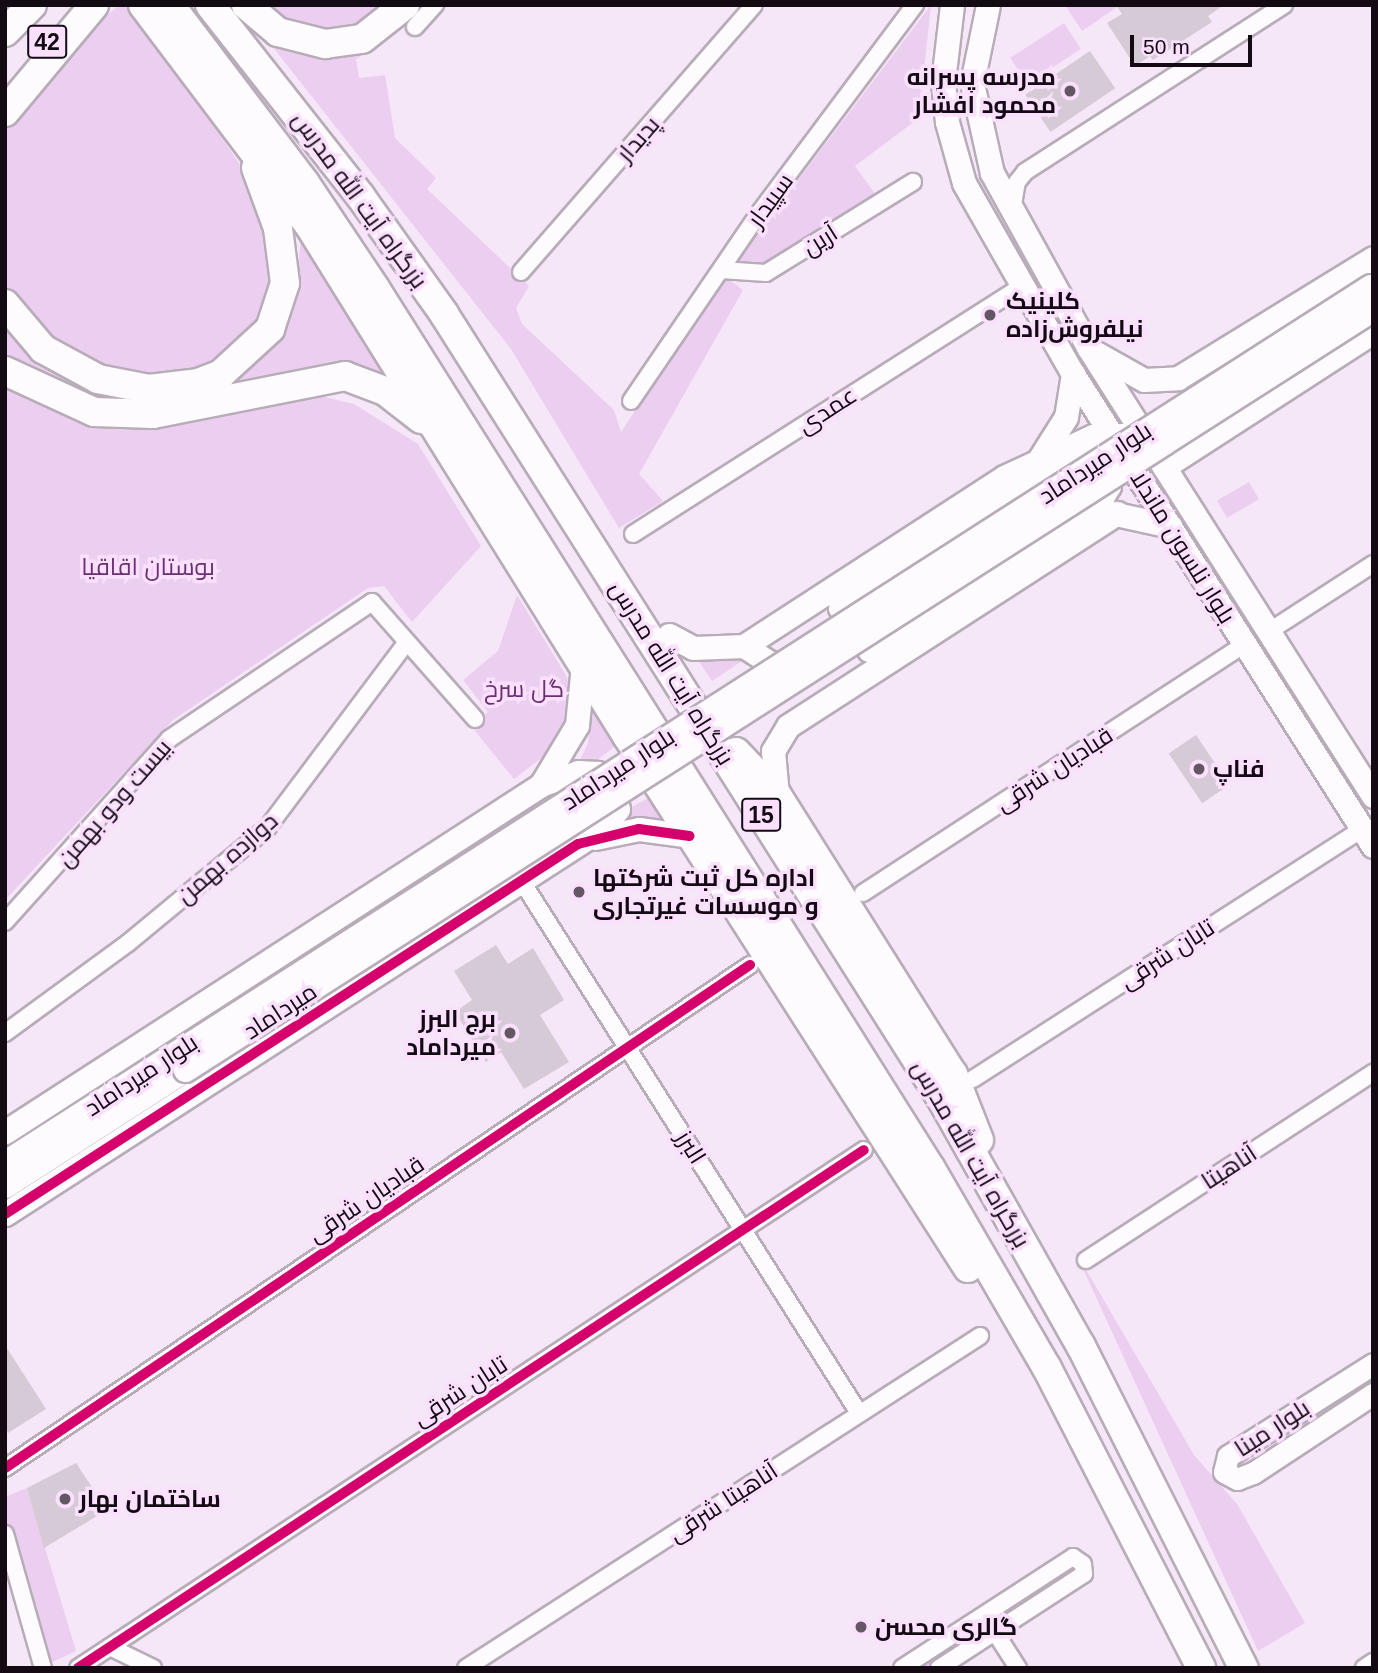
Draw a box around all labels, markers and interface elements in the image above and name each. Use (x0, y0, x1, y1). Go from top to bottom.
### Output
scale bar (1133, 21, 1256, 65)
road number: 42 (26, 22, 68, 61)
text: 50 m (1143, 35, 1190, 58)
place label: مدرسه پسرانه محمود افشار (907, 63, 1056, 119)
marker: مدرسه پسرانه محمود افشار (1062, 83, 1078, 99)
street label: بزرگراه آیت الله مدرس (286, 106, 434, 294)
street label: پدیدار (610, 110, 666, 168)
street label: سپیدار (741, 167, 799, 233)
street label: آرین (797, 218, 843, 262)
place label: کلینیک نیلفروش‌زاده (1006, 287, 1144, 343)
marker: کلینیک نیلفروش‌زاده (980, 305, 1000, 325)
street label: عمدی (792, 380, 862, 440)
street label: بلوار میرداماد (1033, 416, 1157, 510)
street label: بلوار نلسون ماندلا (1124, 465, 1242, 629)
park label: بوستان اقاقیا (81, 553, 215, 581)
street label: بزرگراه آیت الله مدرس (604, 576, 740, 770)
park label: گل سرخ (484, 675, 564, 703)
street label: قبادیان شرقی (990, 720, 1118, 818)
street label: بلوار میرداماد (556, 722, 680, 816)
street label: بیست ودو بهمن (51, 733, 177, 873)
place label: فناپ (1213, 755, 1265, 783)
marker: فناپ (1191, 761, 1207, 777)
road number: 15 (740, 796, 782, 834)
street label: دوازده بهمن (170, 806, 284, 910)
place label: اداره کل ثبت شرکتها و موسسات غیرتجاری (593, 864, 819, 920)
marker: اداره کل ثبت شرکتها و موسسات غیرتجاری (571, 884, 587, 900)
street label: تابان شرقی (1114, 913, 1220, 995)
street label: میرداماد (238, 977, 322, 1045)
place label: برج البرز میرداماد (406, 1005, 496, 1061)
marker: برج البرز میرداماد (502, 1025, 518, 1041)
street label: بلوار میرداماد (79, 1028, 203, 1122)
street label: بزرگراه آیت الله مدرس (906, 1055, 1036, 1253)
street label: البرز (670, 1125, 712, 1169)
street label: آناهیتا (1196, 1139, 1262, 1195)
street label: قبادیان شرقی (302, 1150, 430, 1248)
street label: تابان شرقی (407, 1350, 513, 1432)
street label: بلوار مینا (1229, 1393, 1315, 1463)
street label: آناهیتا شرقی (663, 1456, 783, 1548)
place label: ساختمان بهار (79, 1485, 221, 1513)
marker: ساختمان بهار (57, 1491, 73, 1507)
place label: گالری محسن (875, 1613, 1017, 1641)
marker: گالری محسن (853, 1619, 869, 1635)

